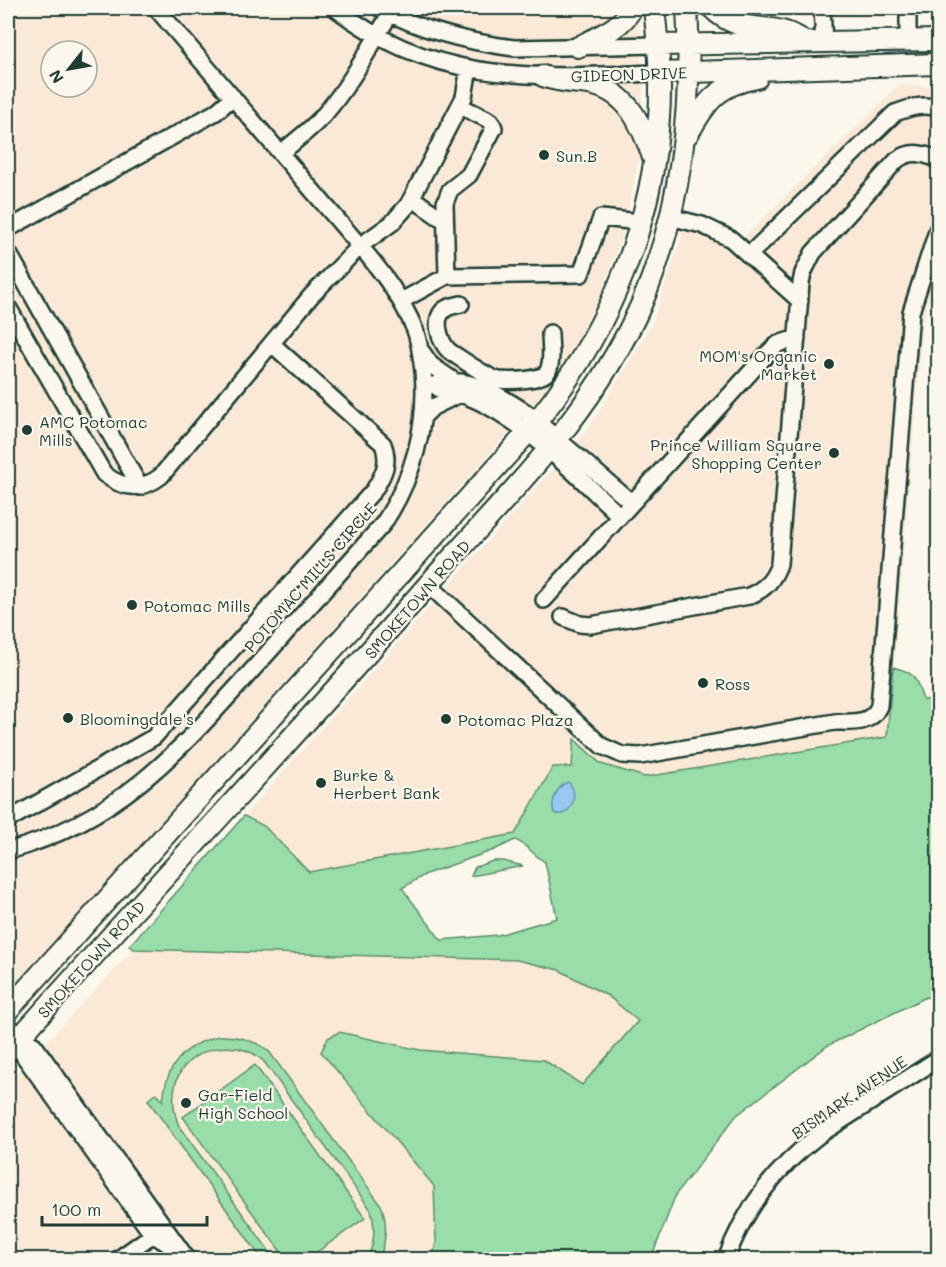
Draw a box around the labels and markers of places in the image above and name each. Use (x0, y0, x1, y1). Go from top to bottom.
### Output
place label: Sun.B (556, 145, 597, 166)
marker: Sun.B (537, 148, 551, 162)
place label: MOM's Organic Market (699, 345, 817, 384)
marker: MOM's Organic Market (822, 357, 836, 371)
place label: AMC Potomac Mills (39, 411, 147, 450)
marker: AMC Potomac Mills (20, 423, 34, 437)
place label: Prince William Square Shopping Center (650, 434, 822, 473)
marker: Prince William Square Shopping Center (827, 446, 841, 460)
place label: Potomac Mills (144, 595, 251, 616)
marker: Potomac Mills (125, 598, 139, 612)
place label: Ross (715, 673, 750, 694)
marker: Ross (696, 676, 710, 690)
place label: Bloomingdale's (80, 708, 194, 729)
place label: Potomac Plaza (458, 709, 574, 730)
marker: Bloomingdale's (61, 711, 75, 725)
marker: Potomac Plaza (439, 712, 453, 726)
place label: Burke & Herbert Bank (333, 764, 440, 803)
marker: Burke & Herbert Bank (314, 776, 328, 790)
place label: Gar-Field High School (198, 1084, 288, 1123)
marker: Gar-Field High School (179, 1096, 193, 1110)

